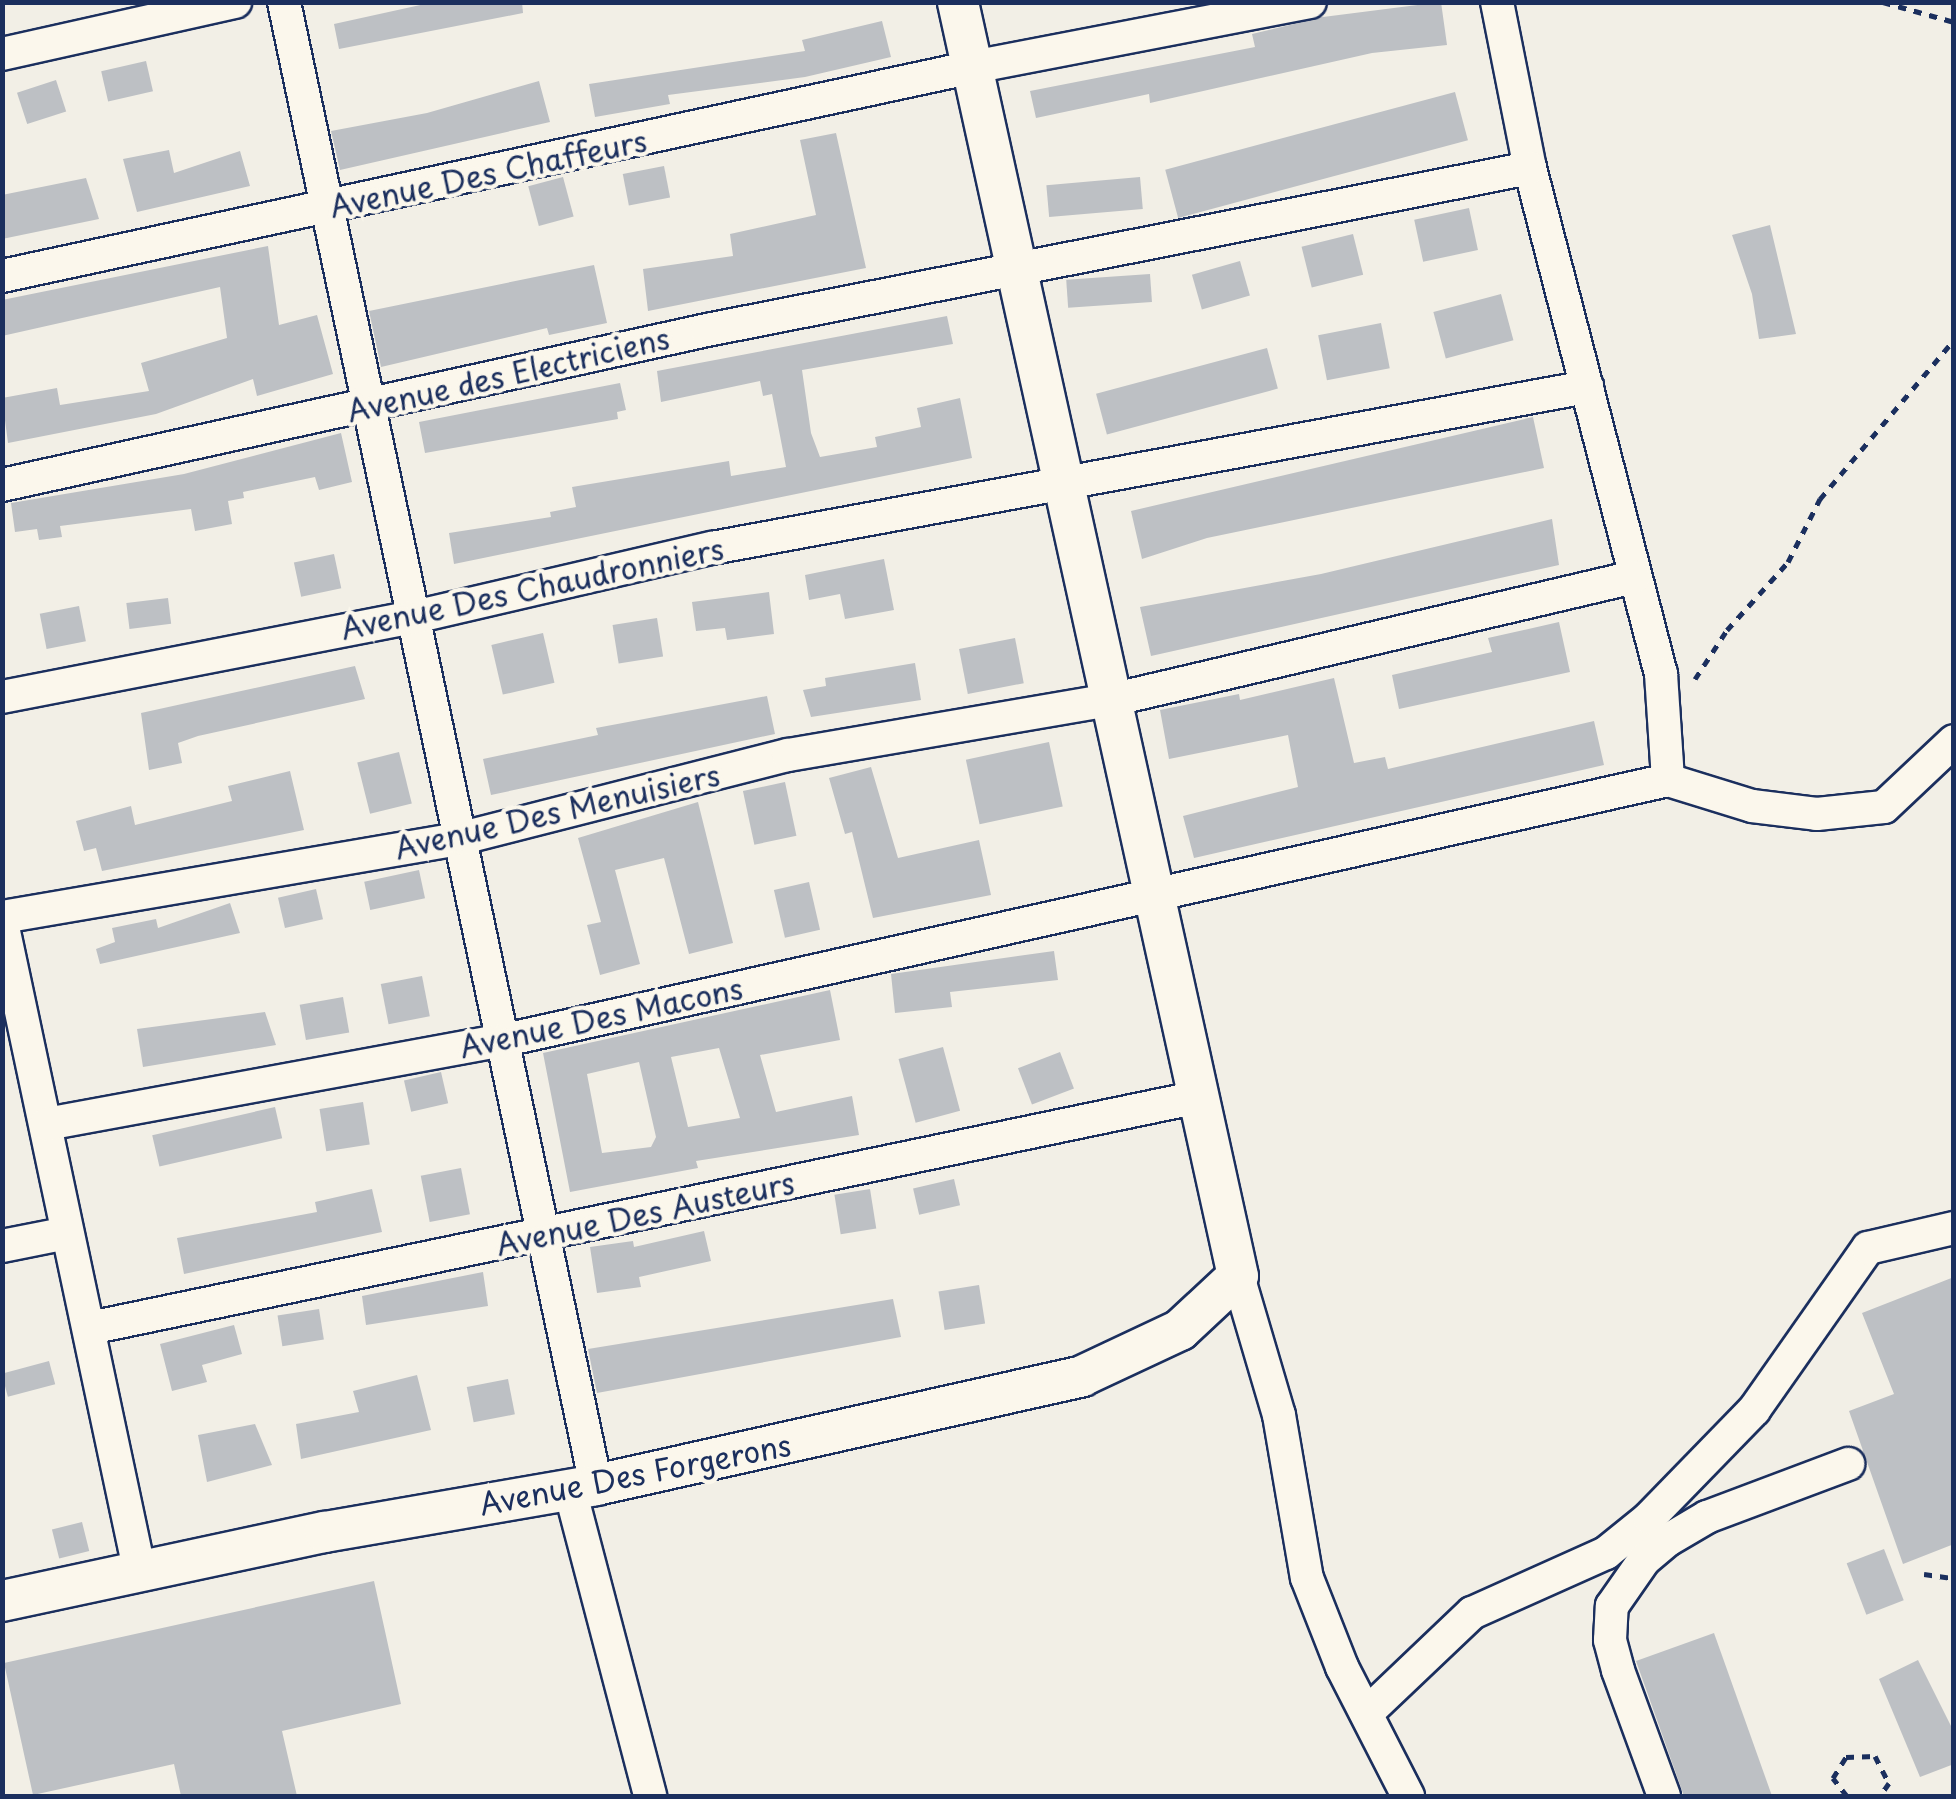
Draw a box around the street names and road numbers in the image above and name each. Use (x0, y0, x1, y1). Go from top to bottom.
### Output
street label: Avenue Des Chaffeurs (328, 122, 648, 224)
street label: Avenue des Electriciens (343, 319, 673, 429)
street label: Avenue Des Chaudronniers (339, 530, 725, 646)
street label: Avenue Des Menuisiers (393, 756, 721, 866)
street label: Avenue Des Macons (458, 970, 744, 1064)
street label: Avenue Des Austeurs (494, 1164, 796, 1262)
street label: Avenue Des Forgerons (477, 1426, 793, 1522)

